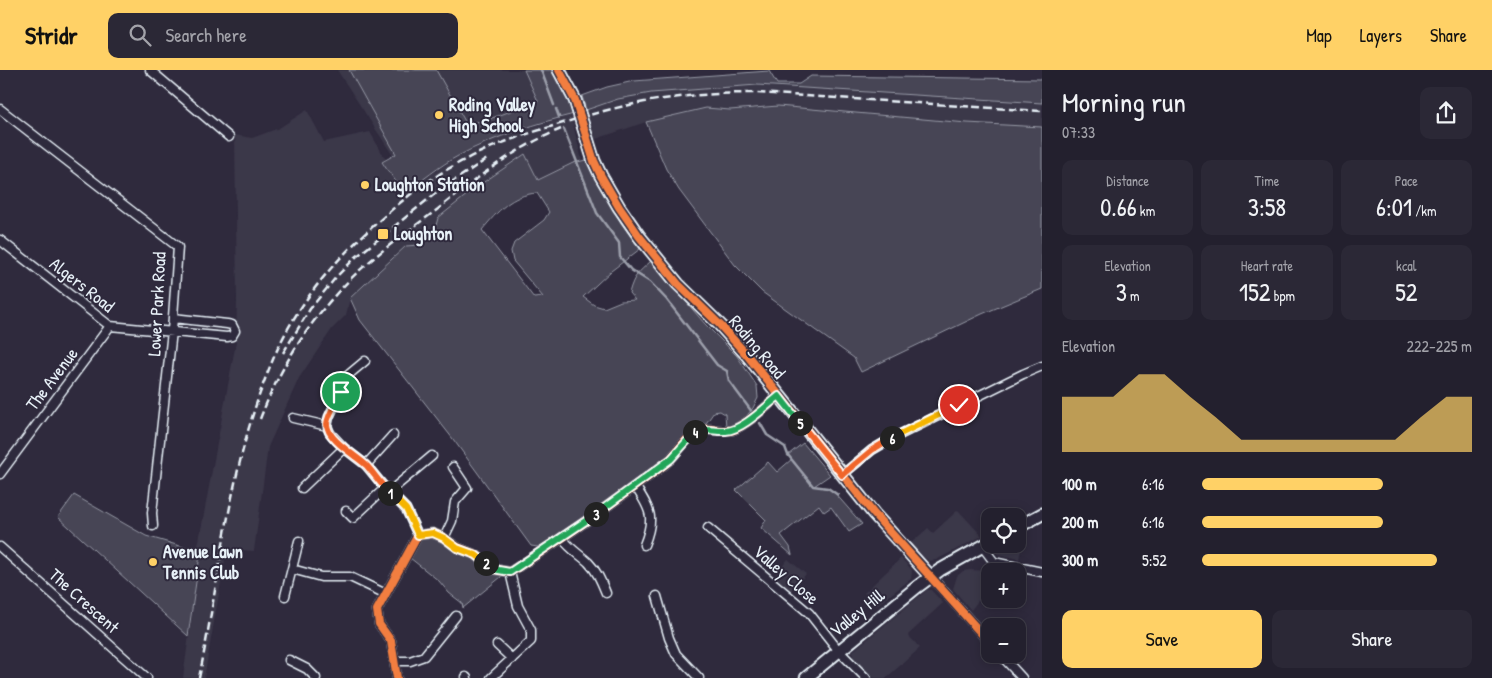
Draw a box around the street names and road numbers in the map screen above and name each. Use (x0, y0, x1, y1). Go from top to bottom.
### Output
street label: Algers Road (45, 251, 120, 318)
street label: Lower Park Road (141, 251, 172, 357)
street label: Roding Road (723, 309, 791, 384)
street label: The Avenue (20, 342, 84, 415)
street label: Valley Close (748, 539, 825, 610)
street label: The Crescent (44, 562, 125, 639)
street label: Valley Hill (824, 583, 890, 642)

